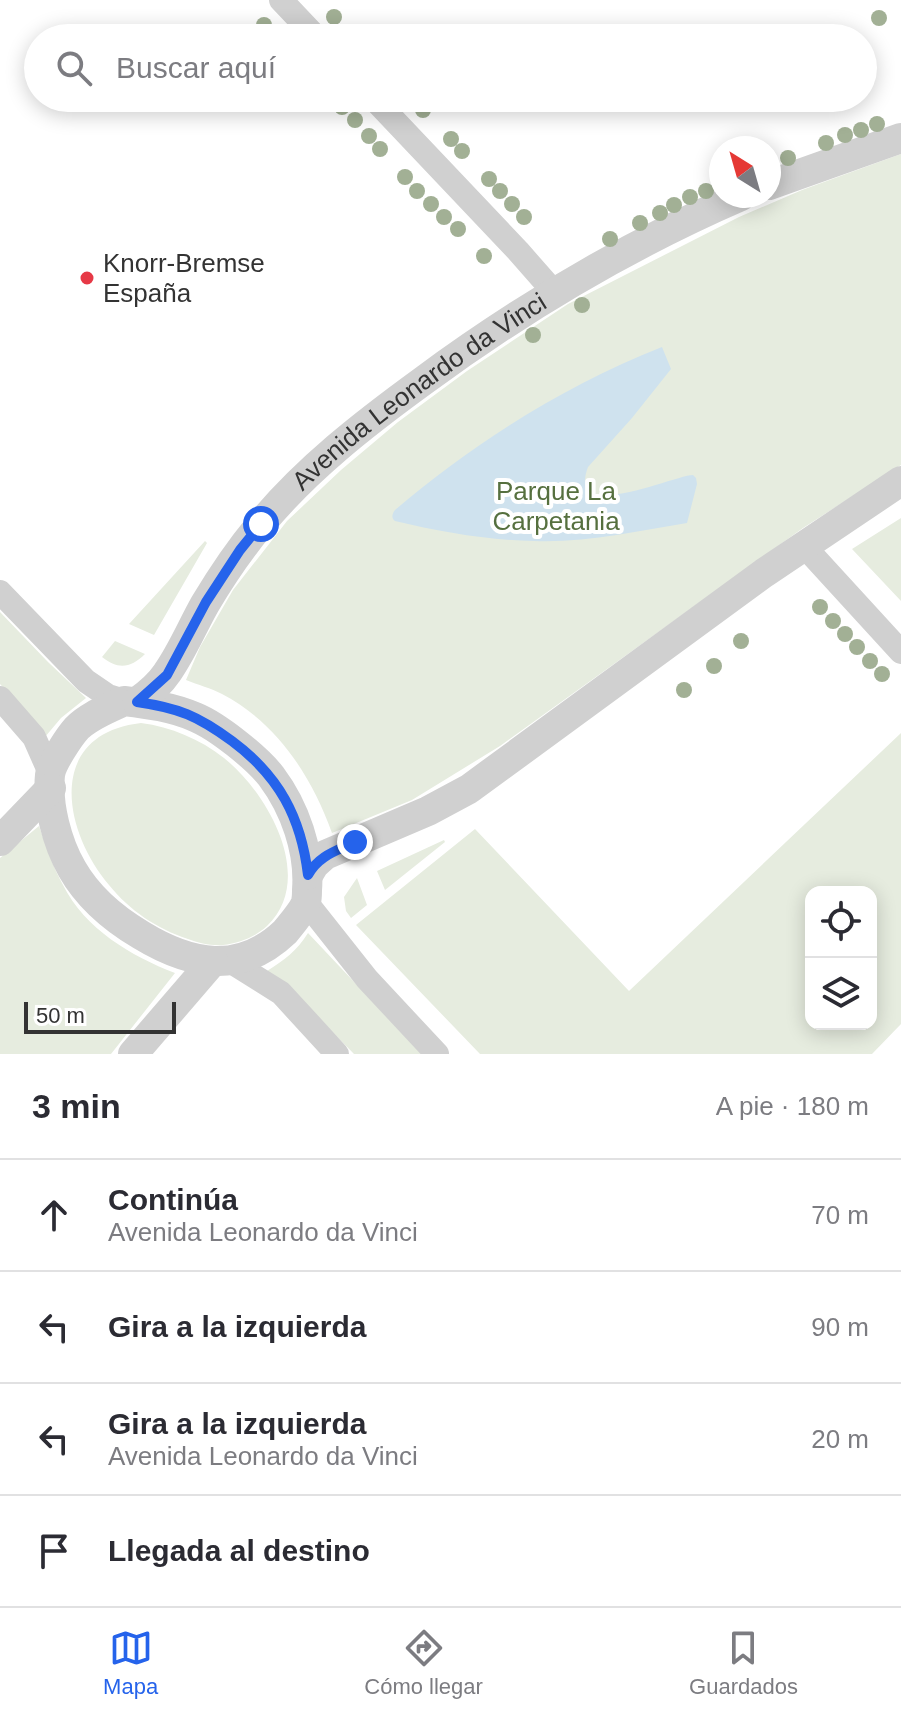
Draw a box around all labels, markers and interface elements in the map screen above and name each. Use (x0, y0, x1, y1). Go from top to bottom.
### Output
search box (24, 24, 877, 112)
icon: search (52, 46, 96, 90)
text: Buscar aquí (116, 51, 276, 84)
north arrow (709, 136, 781, 208)
place label: Knorr-Bremse España (103, 248, 265, 308)
marker: Knorr-Bremse España (78, 269, 96, 287)
street label: Avenida Leonardo da Vinci (286, 287, 552, 496)
park label: Parque La Carpetania (492, 476, 620, 536)
route start (243, 506, 279, 542)
route end (337, 824, 373, 860)
map controls (805, 886, 877, 1030)
button: locate (805, 886, 877, 958)
button: layers (805, 958, 877, 1030)
scale bar (24, 998, 176, 1034)
text: 50 m (36, 1003, 85, 1028)
text: 3 min (32, 1087, 121, 1125)
text: A pie · 180 m (716, 1091, 869, 1121)
text: Continúa (108, 1183, 238, 1216)
icon: ahead (32, 1193, 76, 1237)
text: 70 m (811, 1200, 869, 1230)
text: Avenida Leonardo da Vinci (108, 1217, 418, 1247)
icon: left (32, 1305, 76, 1349)
text: Gira a la izquierda (108, 1310, 366, 1343)
text: 90 m (811, 1312, 869, 1342)
text: Gira a la izquierda (108, 1407, 366, 1440)
icon: left (32, 1417, 76, 1461)
text: 20 m (811, 1424, 869, 1454)
text: Avenida Leonardo da Vinci (108, 1441, 418, 1471)
icon: arrive (32, 1529, 76, 1573)
text: Llegada al destino (108, 1534, 370, 1567)
tab: Mapa (103, 1626, 158, 1700)
tab: Cómo llegar (364, 1626, 483, 1700)
tab: Guardados (689, 1626, 798, 1700)

